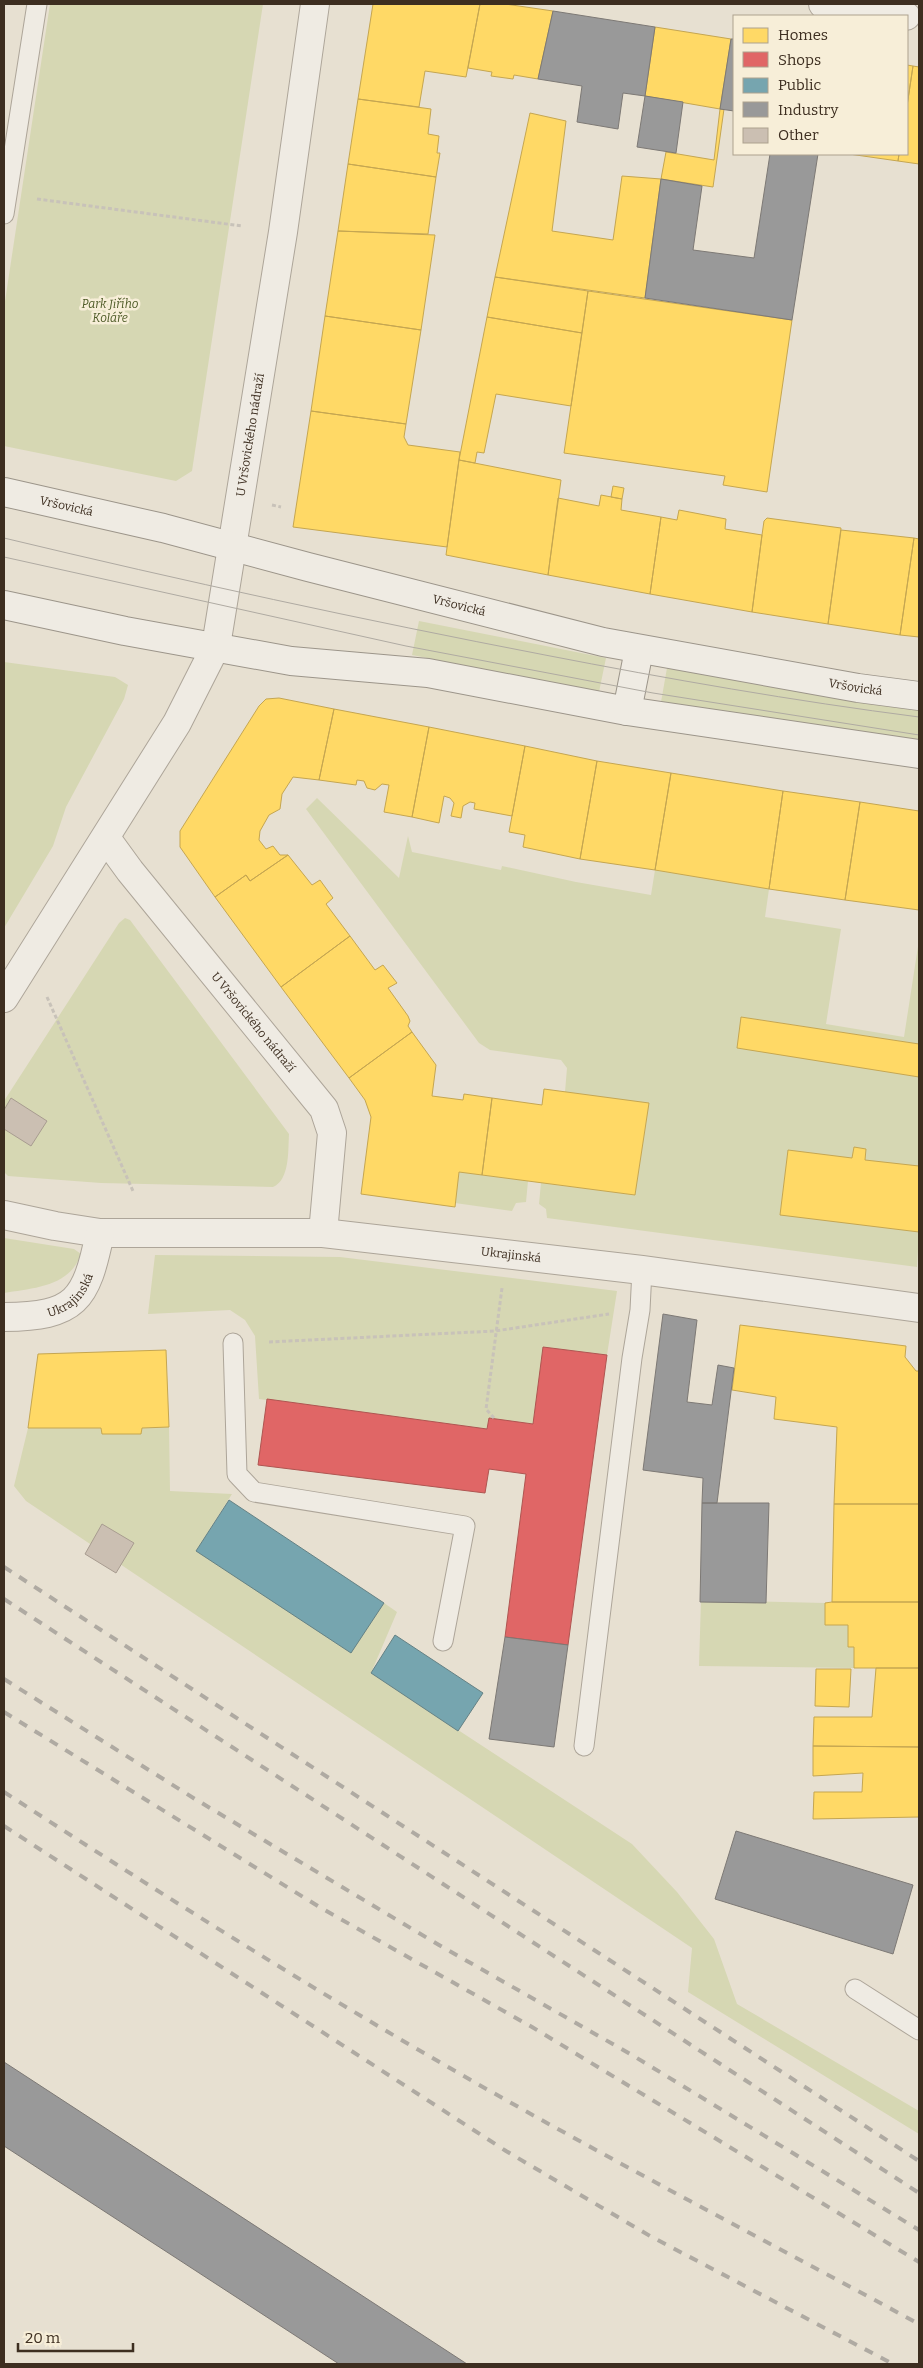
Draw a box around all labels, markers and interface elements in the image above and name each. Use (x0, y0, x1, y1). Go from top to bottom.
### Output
legend (733, 15, 908, 155)
text: Homes (778, 26, 828, 44)
text: Shops (778, 51, 821, 69)
text: Public (778, 76, 822, 94)
text: Industry (778, 101, 838, 119)
text: Other (778, 126, 819, 144)
park label: Park Jiřího Koláře (82, 297, 139, 325)
street label: U Vršovického nádraží (233, 372, 267, 498)
street label: Vršovická (38, 493, 95, 519)
street label: Vršovická (431, 592, 487, 619)
street label: Vršovická (827, 676, 884, 698)
street label: U Vršovického nádraží (209, 970, 298, 1075)
street label: Ukrajinská (480, 1244, 542, 1265)
street label: Ukrajinská (46, 1271, 96, 1320)
scale bar (18, 2320, 132, 2352)
text: 20 m (25, 2329, 61, 2347)

